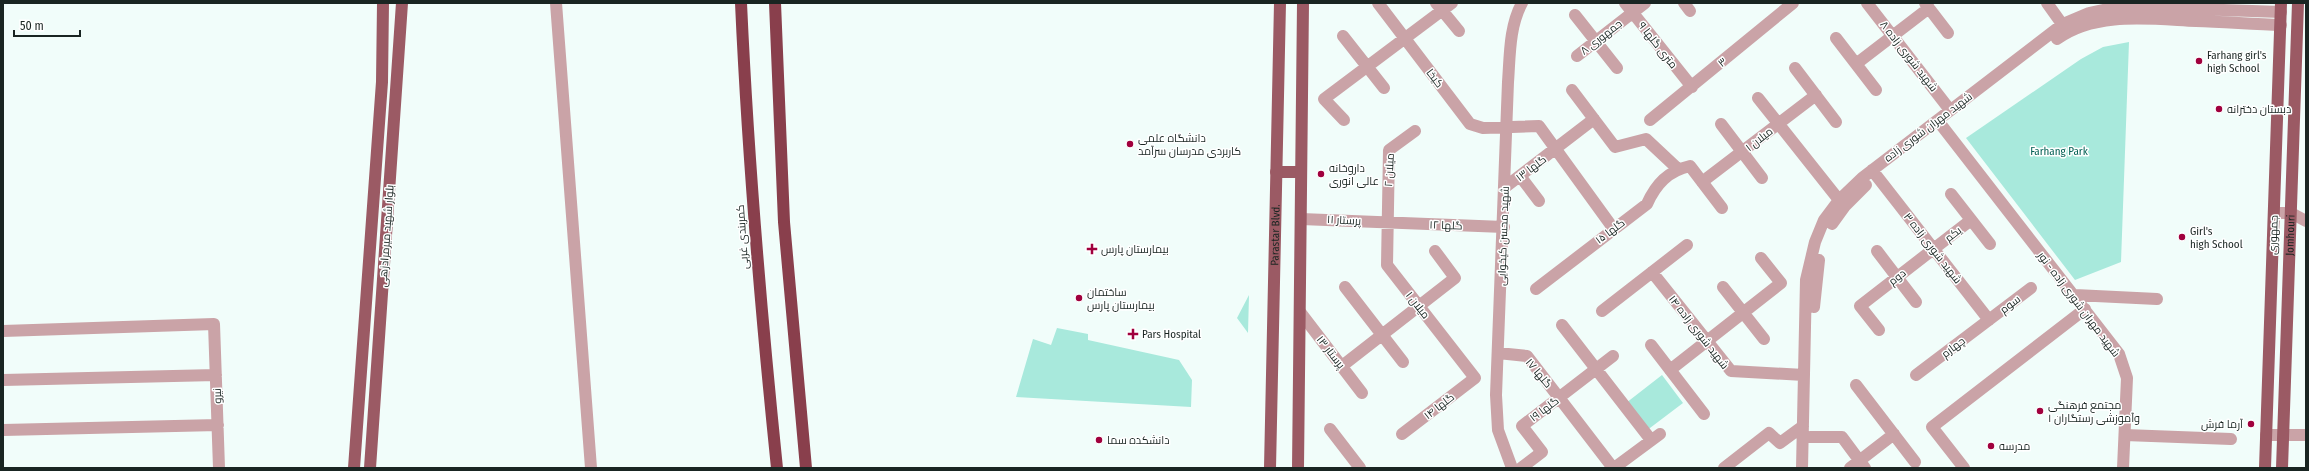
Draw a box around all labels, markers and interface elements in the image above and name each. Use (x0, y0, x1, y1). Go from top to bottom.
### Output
scale bar (14, 12, 80, 38)
street label: جمهوری ۸ (1578, 17, 1625, 58)
street label: شهید شوری زاده ۸ (1877, 18, 1940, 94)
text: 50 m (20, 19, 44, 33)
street label: ۹ متری گلها (1635, 19, 1680, 71)
place label: Farhang girl's high School (2207, 49, 2267, 75)
street label: ۳ (1715, 55, 1729, 70)
marker: Farhang girl's high School (2194, 56, 2204, 66)
street label: کیخا (1423, 66, 1446, 90)
street label: شهید مهران شوری زاده (1882, 90, 1975, 165)
place label: دبستان دخترانه (2227, 103, 2291, 116)
marker: دبستان دخترانه (2214, 104, 2224, 114)
street label: میلان ۱ (1743, 125, 1776, 154)
place label: دانشگاه علمی کاربردی مدرسان سرآمد (1138, 132, 1241, 158)
marker: دانشگاه علمی کاربردی مدرسان سرآمد (1125, 139, 1135, 149)
park label: Farhang Park (2030, 145, 2089, 158)
street label: میلان ۲ (1382, 153, 1397, 187)
street label: گلها ۱۳ (1514, 153, 1549, 184)
place label: داروخانه عالی انوری (1329, 162, 1379, 188)
marker: داروخانه عالی انوری (1316, 169, 1326, 179)
street label: بلوار شهید میرمرادزهی (376, 184, 397, 288)
street label: شهید محسن کیخوایی (1495, 186, 1512, 286)
street label: کمربندی غربی (734, 204, 751, 270)
street label: Parastar Blvd. (1268, 204, 1283, 266)
street label: شهید شوری زاده ۳ (1901, 210, 1964, 286)
street label: پرستار ۱۱ (1327, 213, 1361, 228)
street label: Jomhouri (2283, 214, 2298, 256)
street label: جمهوری (2266, 215, 2281, 255)
street label: گلها ۱۵ (1593, 216, 1628, 247)
street label: گلها ۱۲ (1429, 218, 1463, 233)
street label: یکم (1942, 224, 1965, 246)
place label: Girl's high School (2190, 225, 2243, 251)
marker: Girl's high School (2177, 232, 2187, 242)
marker: بیمارستان پارس (1086, 243, 1098, 255)
place label: بیمارستان پارس (1101, 243, 1169, 256)
street label: شهید مهران شوری زاده - نور (2034, 248, 2122, 359)
street label: دوم (1886, 267, 1909, 289)
place label: ساختمان بیمارستان پارس (1087, 286, 1155, 312)
street label: میلان ۱ (1403, 289, 1432, 322)
street label: سوم (1997, 292, 2024, 317)
marker: ساختمان بیمارستان پارس (1074, 293, 1084, 303)
street label: شهید شوری زاده ۱۴ (1666, 293, 1731, 372)
marker: Pars Hospital (1127, 328, 1139, 340)
place label: Pars Hospital (1142, 328, 1201, 341)
street label: پرستار ۱۳ (1314, 333, 1348, 371)
street label: چهارم (1939, 334, 1968, 361)
street label: گلها ۱۷ (1523, 356, 1555, 391)
street label: نیرو (211, 388, 224, 404)
street label: گلها ۱۴ (1422, 391, 1457, 422)
street label: گلها ۱۹ (1527, 394, 1561, 425)
place label: مجتمع فرهنگی وآموزشی رستگاران ۱ (2048, 399, 2140, 425)
marker: مجتمع فرهنگی وآموزشی رستگاران ۱ (2035, 406, 2045, 416)
place label: آرما فرش (2201, 418, 2243, 431)
marker: آرما فرش (2246, 419, 2256, 429)
place label: دانشکده سما (1107, 434, 1170, 447)
marker: دانشکده سما (1094, 435, 1104, 445)
place label: مدرسه (1999, 440, 2030, 453)
marker: مدرسه (1986, 441, 1996, 451)

